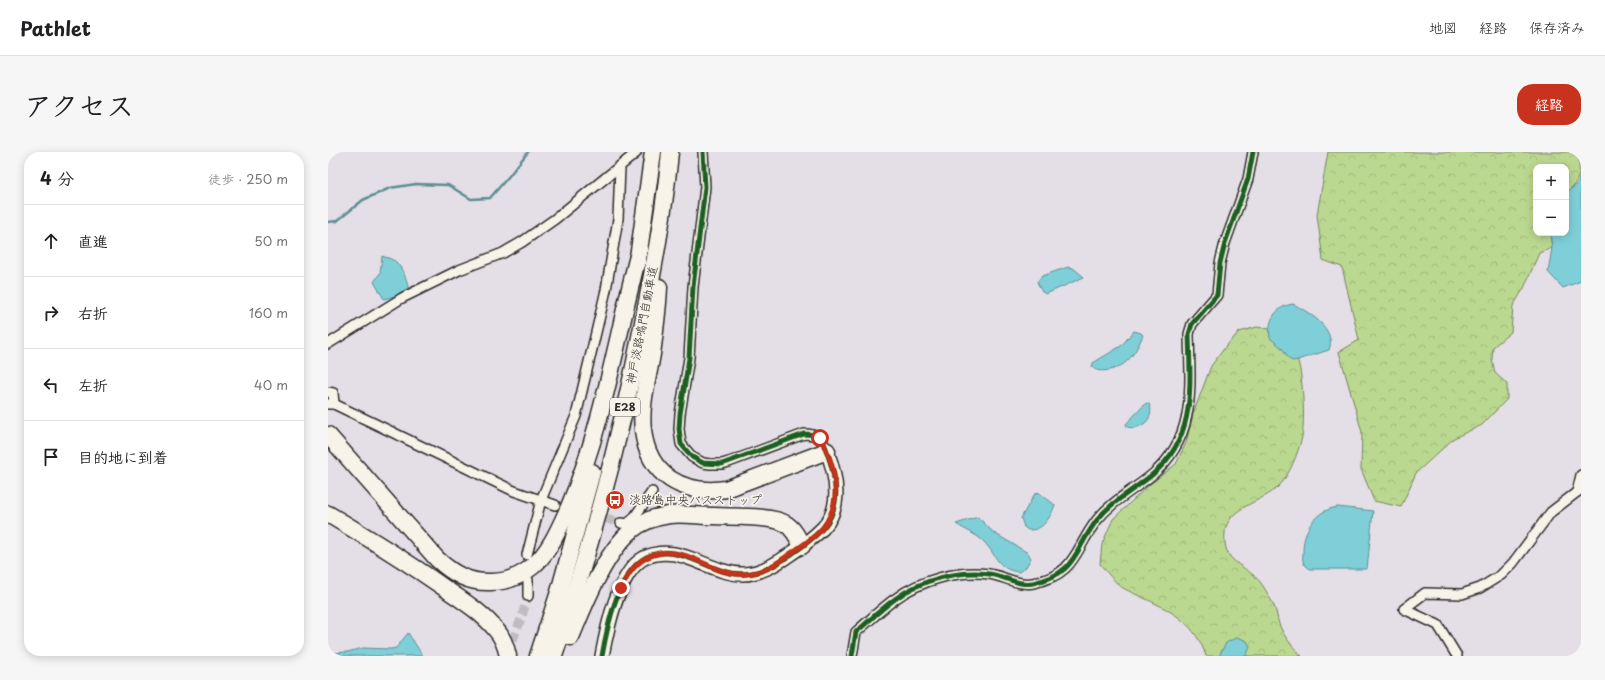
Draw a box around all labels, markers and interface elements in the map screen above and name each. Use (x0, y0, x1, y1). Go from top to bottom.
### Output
text: Pathlet (20, 14, 91, 42)
text: 地図 (1429, 17, 1457, 38)
text: 経路 (1479, 17, 1507, 38)
text: 保存済み (1529, 17, 1585, 38)
text: アクセス (24, 83, 134, 126)
button: 経路 (1517, 84, 1581, 125)
map controls (1533, 164, 1569, 236)
button: + (1533, 164, 1569, 200)
text: 4 分 (40, 165, 74, 191)
text: 徒歩 · 250 m (208, 169, 288, 188)
button: − (1533, 200, 1569, 236)
text: 直進 (78, 229, 108, 252)
icon: ahead (40, 230, 62, 252)
text: 50 m (254, 231, 288, 250)
street label: 神戸淡路鳴門自動車道 (621, 264, 661, 385)
text: 右折 (78, 301, 108, 324)
icon: right (40, 302, 62, 324)
text: 160 m (249, 303, 288, 322)
text: 左折 (78, 373, 108, 396)
icon: left (40, 374, 62, 396)
text: 40 m (254, 375, 288, 394)
road number: E28 (610, 398, 640, 416)
route start (811, 429, 829, 447)
text: 目的地に到着 (78, 445, 168, 468)
icon: arrive (40, 446, 62, 468)
bus stop icon: 淡路島中央バスストップ (604, 489, 626, 511)
place label: 淡路島中央バスストップ (629, 490, 762, 508)
route end (612, 579, 630, 597)

